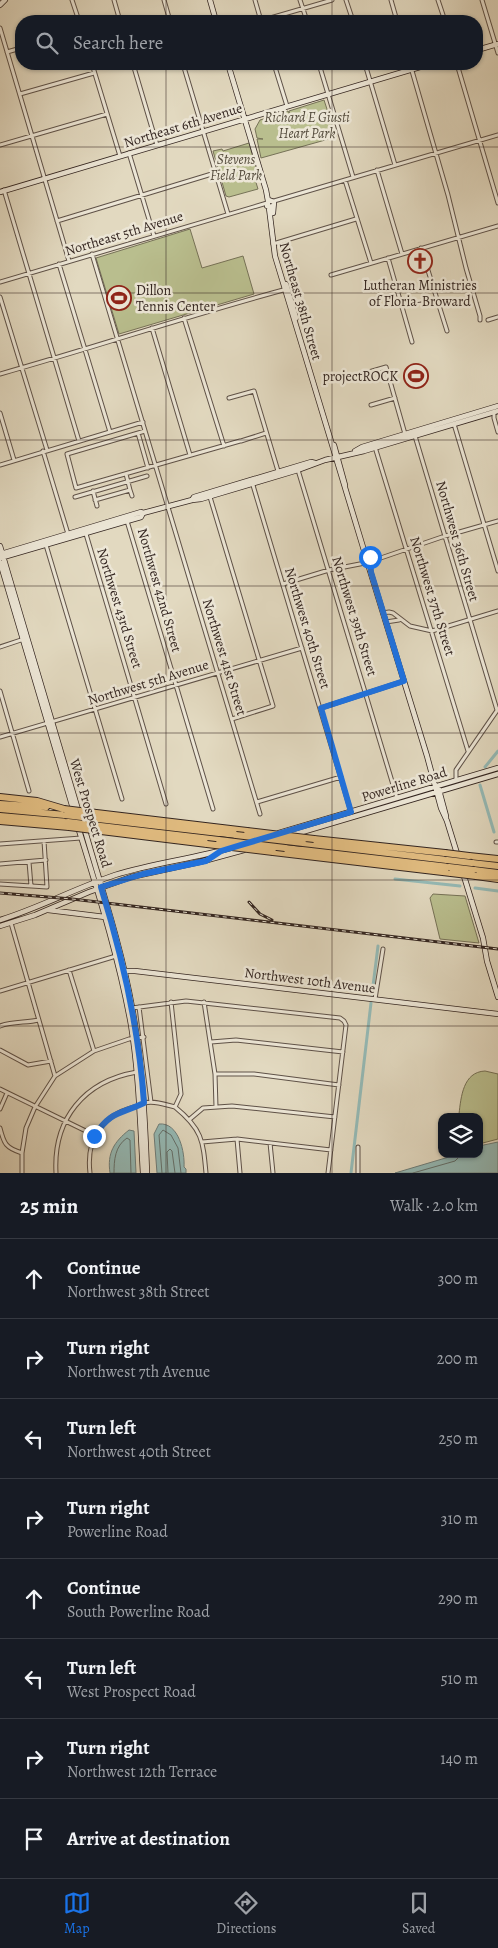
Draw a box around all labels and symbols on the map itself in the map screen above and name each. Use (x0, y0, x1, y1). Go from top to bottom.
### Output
street label: Northeast 6th Avenue (122, 98, 245, 153)
park label: Richard E Giusti Heart Park (264, 108, 350, 143)
park label: Stevens Field Park (210, 150, 262, 185)
street label: Northeast 5th Avenue (63, 206, 186, 260)
street label: Northeast 38th Street (275, 240, 327, 363)
church icon: Lutheran Ministries of Floria-Broward (407, 248, 433, 274)
place label: Lutheran Ministries of Floria-Broward (363, 276, 477, 311)
place label: Dillon Tennis Center (136, 281, 216, 316)
sports icon: Dillon Tennis Center (106, 285, 132, 311)
sports icon: projectROCK (403, 363, 429, 389)
place label: projectROCK (322, 367, 398, 386)
street label: Northwest 36th Street (431, 479, 484, 604)
street label: Northwest 42nd Street (133, 526, 186, 655)
street label: Northwest 37th Street (405, 534, 460, 659)
street label: Northwest 43rd Street (92, 546, 147, 671)
route start (359, 546, 382, 569)
street label: Northwest 39th Street (327, 554, 382, 679)
street label: Northwest 40th Street (280, 565, 335, 692)
street label: Northwest 41st Street (198, 596, 251, 718)
street label: Northwest 5th Avenue (85, 655, 211, 710)
street label: West Prospect Road (65, 755, 116, 870)
street label: Powerline Road (359, 762, 450, 806)
street label: Northwest 10th Avenue (243, 963, 376, 998)
route end (83, 1125, 106, 1148)

